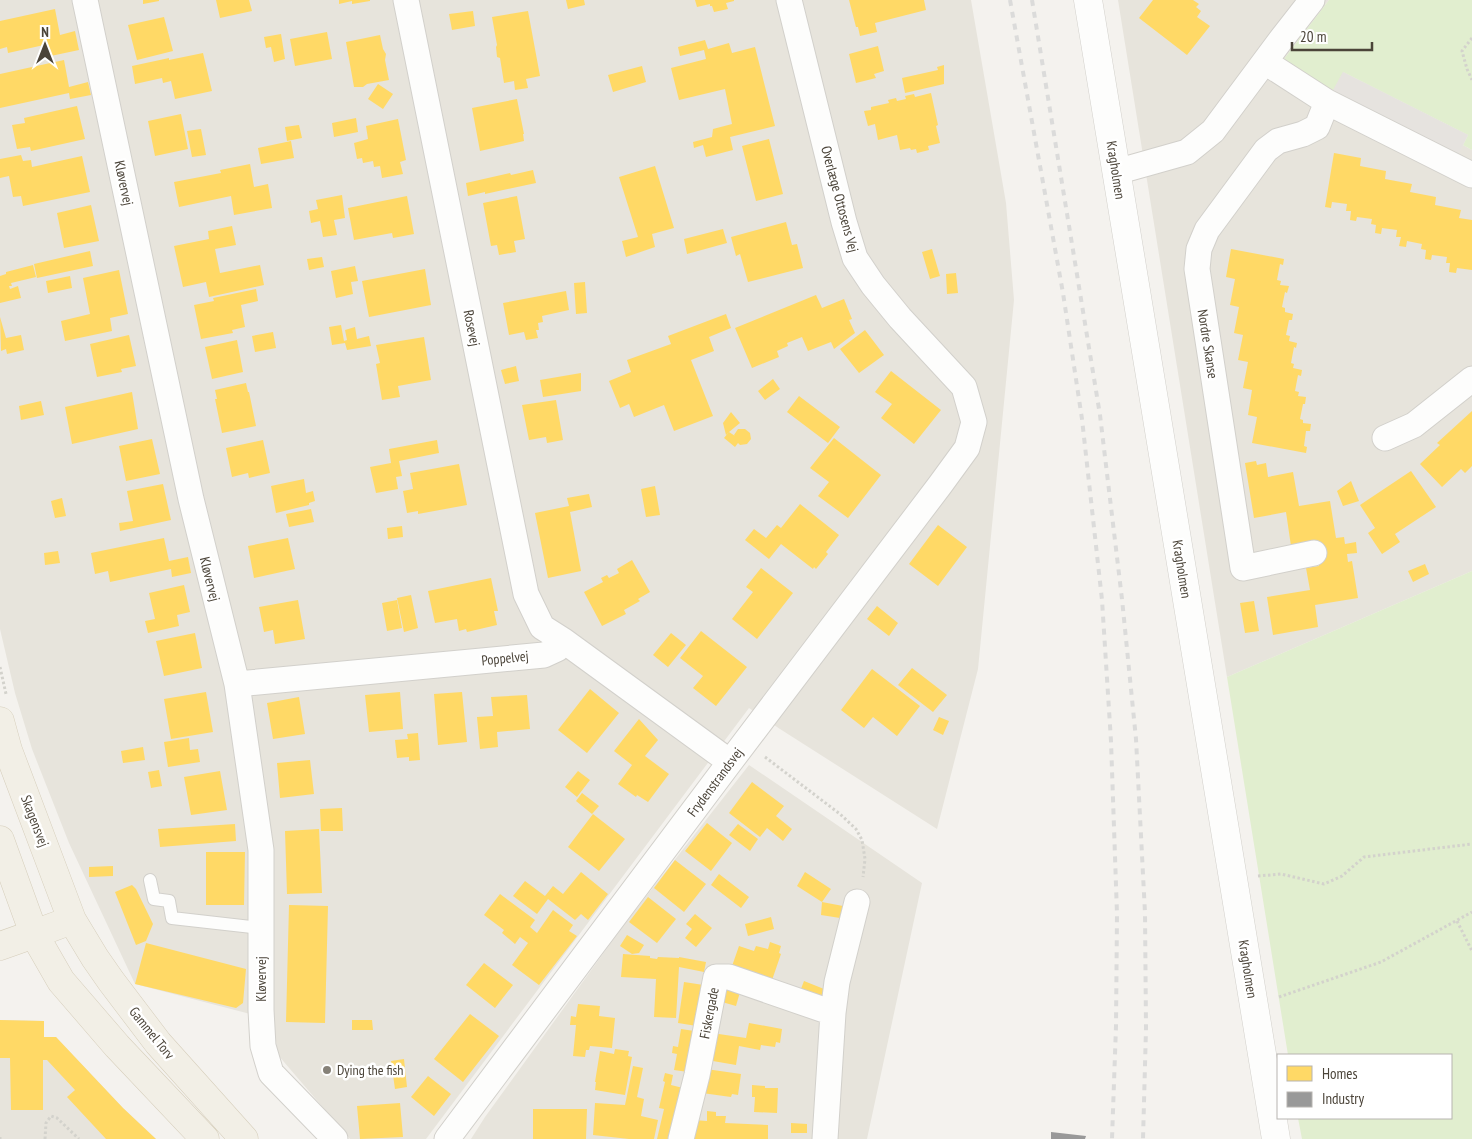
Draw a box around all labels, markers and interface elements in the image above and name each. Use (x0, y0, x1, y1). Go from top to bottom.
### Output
north arrow (20, 20, 70, 70)
scale bar (1292, 20, 1372, 52)
text: N (41, 23, 49, 41)
text: 20 m (1300, 27, 1326, 46)
street label: Kragholmen (1103, 140, 1129, 200)
street label: Overlæge Ottosens Vej (817, 144, 863, 254)
street label: Kløvervej (110, 159, 138, 207)
street label: Rosevej (460, 308, 484, 348)
street label: Nordre Skanse (1194, 308, 1222, 380)
street label: Kragholmen (1169, 539, 1195, 599)
street label: Kløvervej (196, 555, 224, 603)
street label: Poppelvej (480, 647, 530, 669)
street label: Frydenstrandsvej (683, 744, 747, 820)
street label: Skagensvej (17, 793, 53, 849)
street label: Kragholmen (1235, 939, 1261, 999)
street label: Kløvervej (252, 956, 270, 1002)
street label: Fiskergade (695, 986, 723, 1040)
street label: Gammel Torv (125, 1003, 179, 1063)
legend (1277, 1054, 1452, 1119)
place label: Dying the fish (337, 1061, 403, 1079)
marker: Dying the fish (321, 1064, 333, 1076)
text: Homes (1322, 1064, 1358, 1083)
text: Industry (1322, 1089, 1364, 1108)

